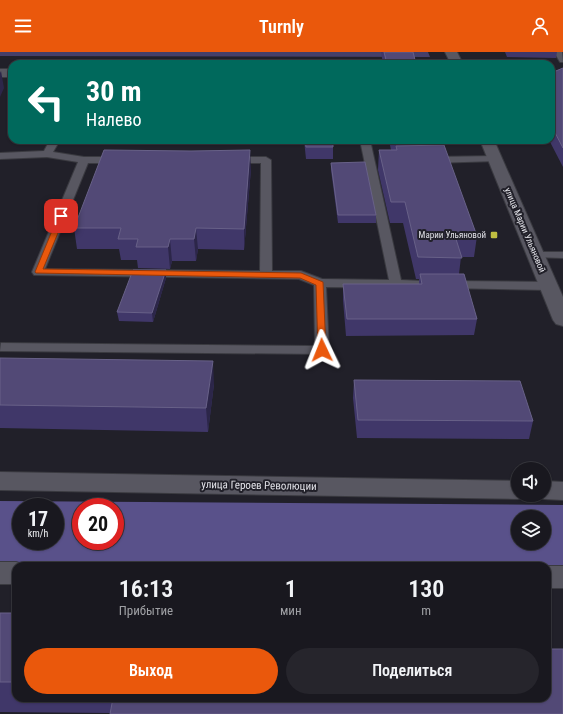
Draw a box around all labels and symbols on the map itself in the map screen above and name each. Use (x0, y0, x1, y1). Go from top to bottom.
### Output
street label: улица Марии Ульяновой (503, 186, 547, 274)
pin (44, 199, 78, 233)
place label: Марии Ульяновой (419, 230, 486, 240)
marker: Марии Ульяновой (489, 230, 499, 240)
position arrow (301, 329, 343, 371)
street label: улица Героев Революции (201, 478, 317, 493)
speed limit sign: 20 (72, 498, 124, 550)

